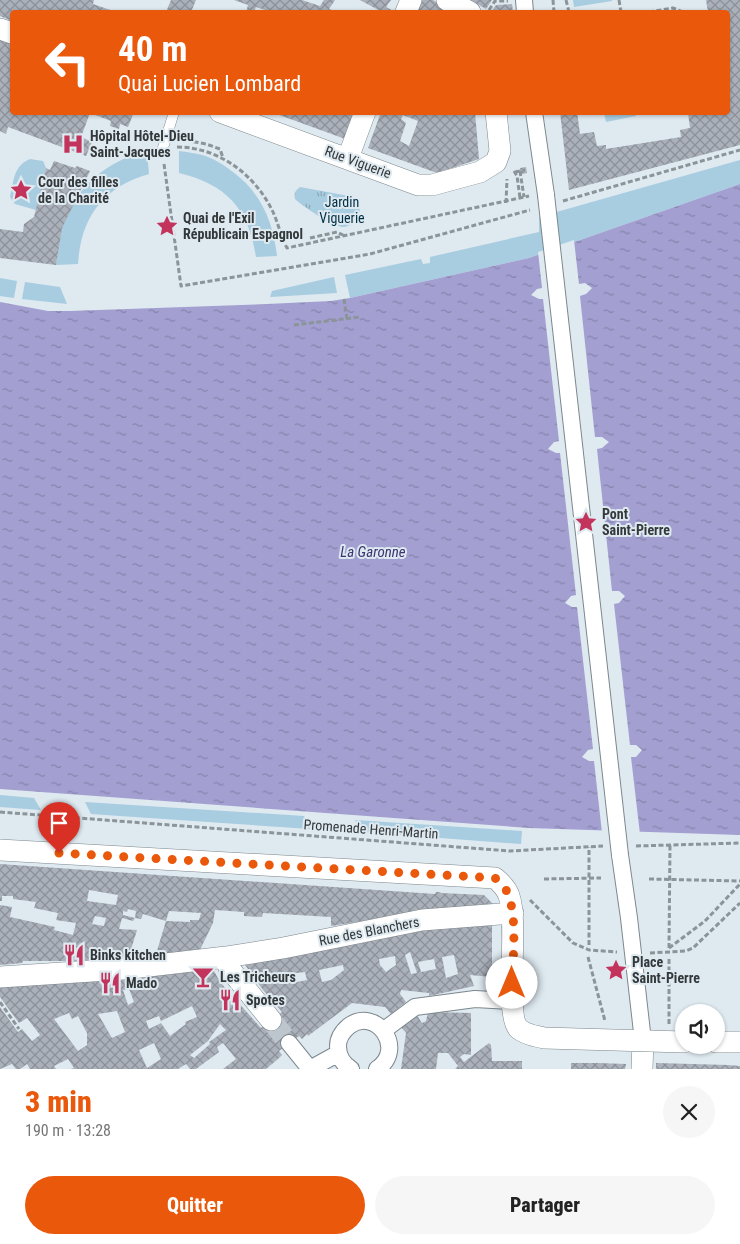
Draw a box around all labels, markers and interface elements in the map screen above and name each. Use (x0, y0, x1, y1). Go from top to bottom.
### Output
text: 40 m (118, 29, 187, 70)
icon: left (35, 30, 100, 95)
text: Quai Lucien Lombard (118, 71, 301, 96)
place label: Hôpital Hôtel-Dieu Saint-Jacques (90, 128, 194, 160)
hospital icon: Hôpital Hôtel-Dieu Saint-Jacques (60, 131, 86, 157)
street label: Rue Viguerie (323, 143, 394, 182)
place label: Cour des filles de la Charité (38, 174, 119, 206)
place icon: Cour des filles de la Charité (8, 177, 34, 203)
park label: Jardin Viguerie (319, 194, 365, 226)
place label: Quai de l'Exil Républicain Espagnol (183, 210, 303, 242)
place icon: Quai de l'Exil Républicain Espagnol (154, 213, 180, 239)
place label: Pont Saint-Pierre (602, 506, 670, 538)
place icon: Pont Saint-Pierre (573, 509, 599, 535)
water label: La Garonne (340, 543, 406, 561)
pin (38, 802, 80, 853)
icon: arrive (45, 809, 73, 837)
street label: Promenade Henri-Martin (303, 816, 439, 842)
street label: Rue des Blanchers (317, 913, 421, 949)
restaurant icon: Binks kitchen (61, 942, 87, 968)
place label: Binks kitchen (90, 947, 166, 963)
place label: Place Saint-Pierre (632, 954, 700, 986)
position arrow (485, 956, 537, 1008)
place icon: Place Saint-Pierre (603, 957, 629, 983)
bar icon: Les Tricheurs (190, 964, 216, 990)
place label: Les Tricheurs (220, 969, 296, 985)
restaurant icon: Mado (97, 970, 123, 996)
place label: Mado (126, 975, 157, 991)
restaurant icon: Spotes (217, 987, 243, 1013)
place label: Spotes (246, 992, 285, 1008)
map controls (675, 1004, 725, 1054)
button: sound (675, 1004, 725, 1054)
text: 3 min (25, 1084, 92, 1119)
button: close (663, 1086, 715, 1138)
text: 190 m · 13:28 (25, 1121, 111, 1140)
button: Quitter (25, 1176, 365, 1234)
button: Partager (375, 1176, 715, 1234)

